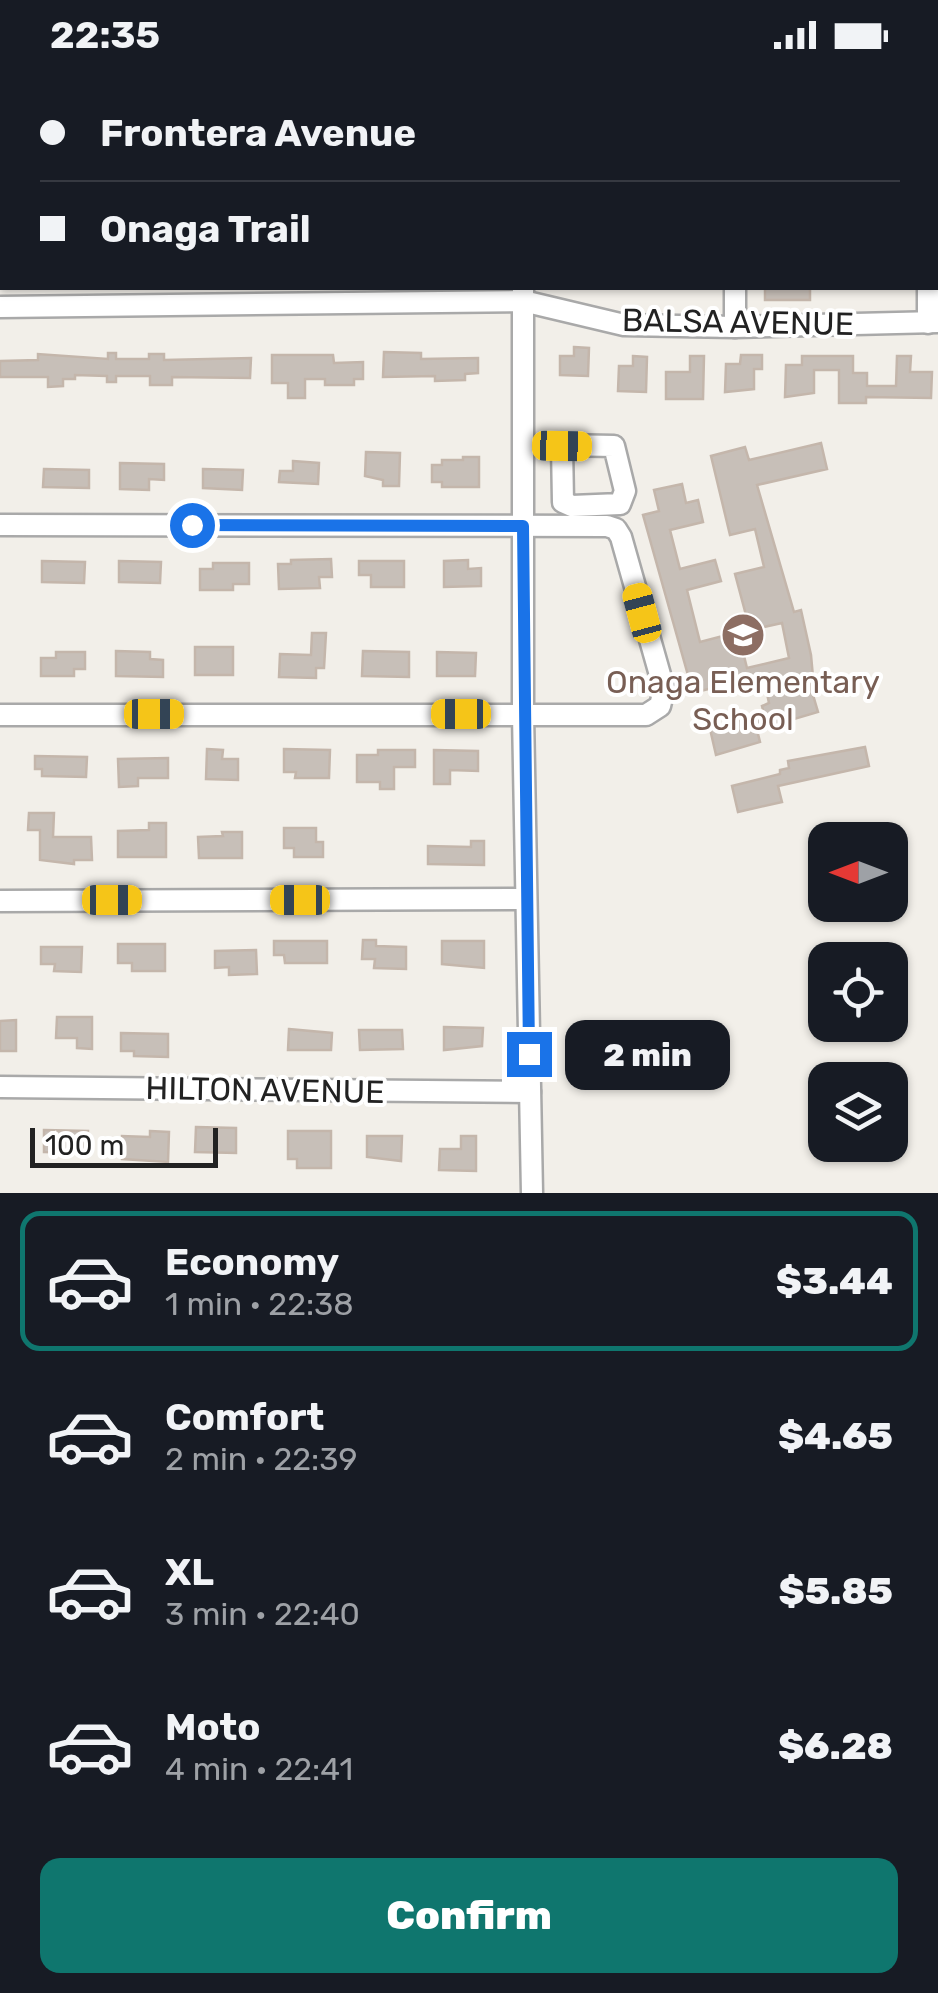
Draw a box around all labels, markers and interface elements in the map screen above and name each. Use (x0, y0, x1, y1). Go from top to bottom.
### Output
text: 22:35 (50, 12, 160, 58)
text: Frontera Avenue (100, 110, 416, 156)
text: Onaga Trail (100, 206, 311, 252)
street label: BALSA AVENUE (622, 301, 854, 343)
car (532, 430, 592, 462)
route start (170, 503, 215, 548)
car (620, 580, 664, 646)
school or university icon: Onaga Elementary School (720, 612, 766, 658)
place label: Onaga Elementary School (606, 663, 880, 738)
car (124, 699, 184, 729)
car (431, 699, 491, 729)
north arrow (808, 822, 908, 922)
map controls (808, 822, 908, 1162)
car (82, 885, 142, 915)
car (270, 885, 330, 915)
button: locate (808, 942, 908, 1042)
callout: 2 min (564, 1019, 729, 1089)
route end (507, 1032, 552, 1077)
text: 2 min (603, 1036, 692, 1074)
button: layers (808, 1062, 908, 1162)
street label: HILTON AVENUE (145, 1069, 385, 1111)
scale bar (30, 1123, 218, 1168)
text: 100 m (45, 1129, 124, 1162)
icon: car (45, 1236, 135, 1326)
text: Economy (165, 1239, 339, 1285)
text: $3.44 (776, 1258, 893, 1304)
text: 1 min · 22:38 (165, 1285, 354, 1323)
icon: car (45, 1391, 135, 1481)
text: Comfort (165, 1394, 324, 1440)
text: $4.65 (778, 1413, 893, 1459)
text: 2 min · 22:39 (165, 1440, 357, 1478)
icon: car (45, 1546, 135, 1636)
text: XL (165, 1549, 214, 1595)
text: $5.85 (779, 1568, 893, 1614)
text: 3 min · 22:40 (165, 1595, 360, 1633)
icon: car (45, 1701, 135, 1791)
text: Moto (165, 1704, 261, 1750)
text: $6.28 (778, 1723, 893, 1769)
text: 4 min · 22:41 (165, 1750, 353, 1788)
button: Confirm (40, 1858, 898, 1973)

